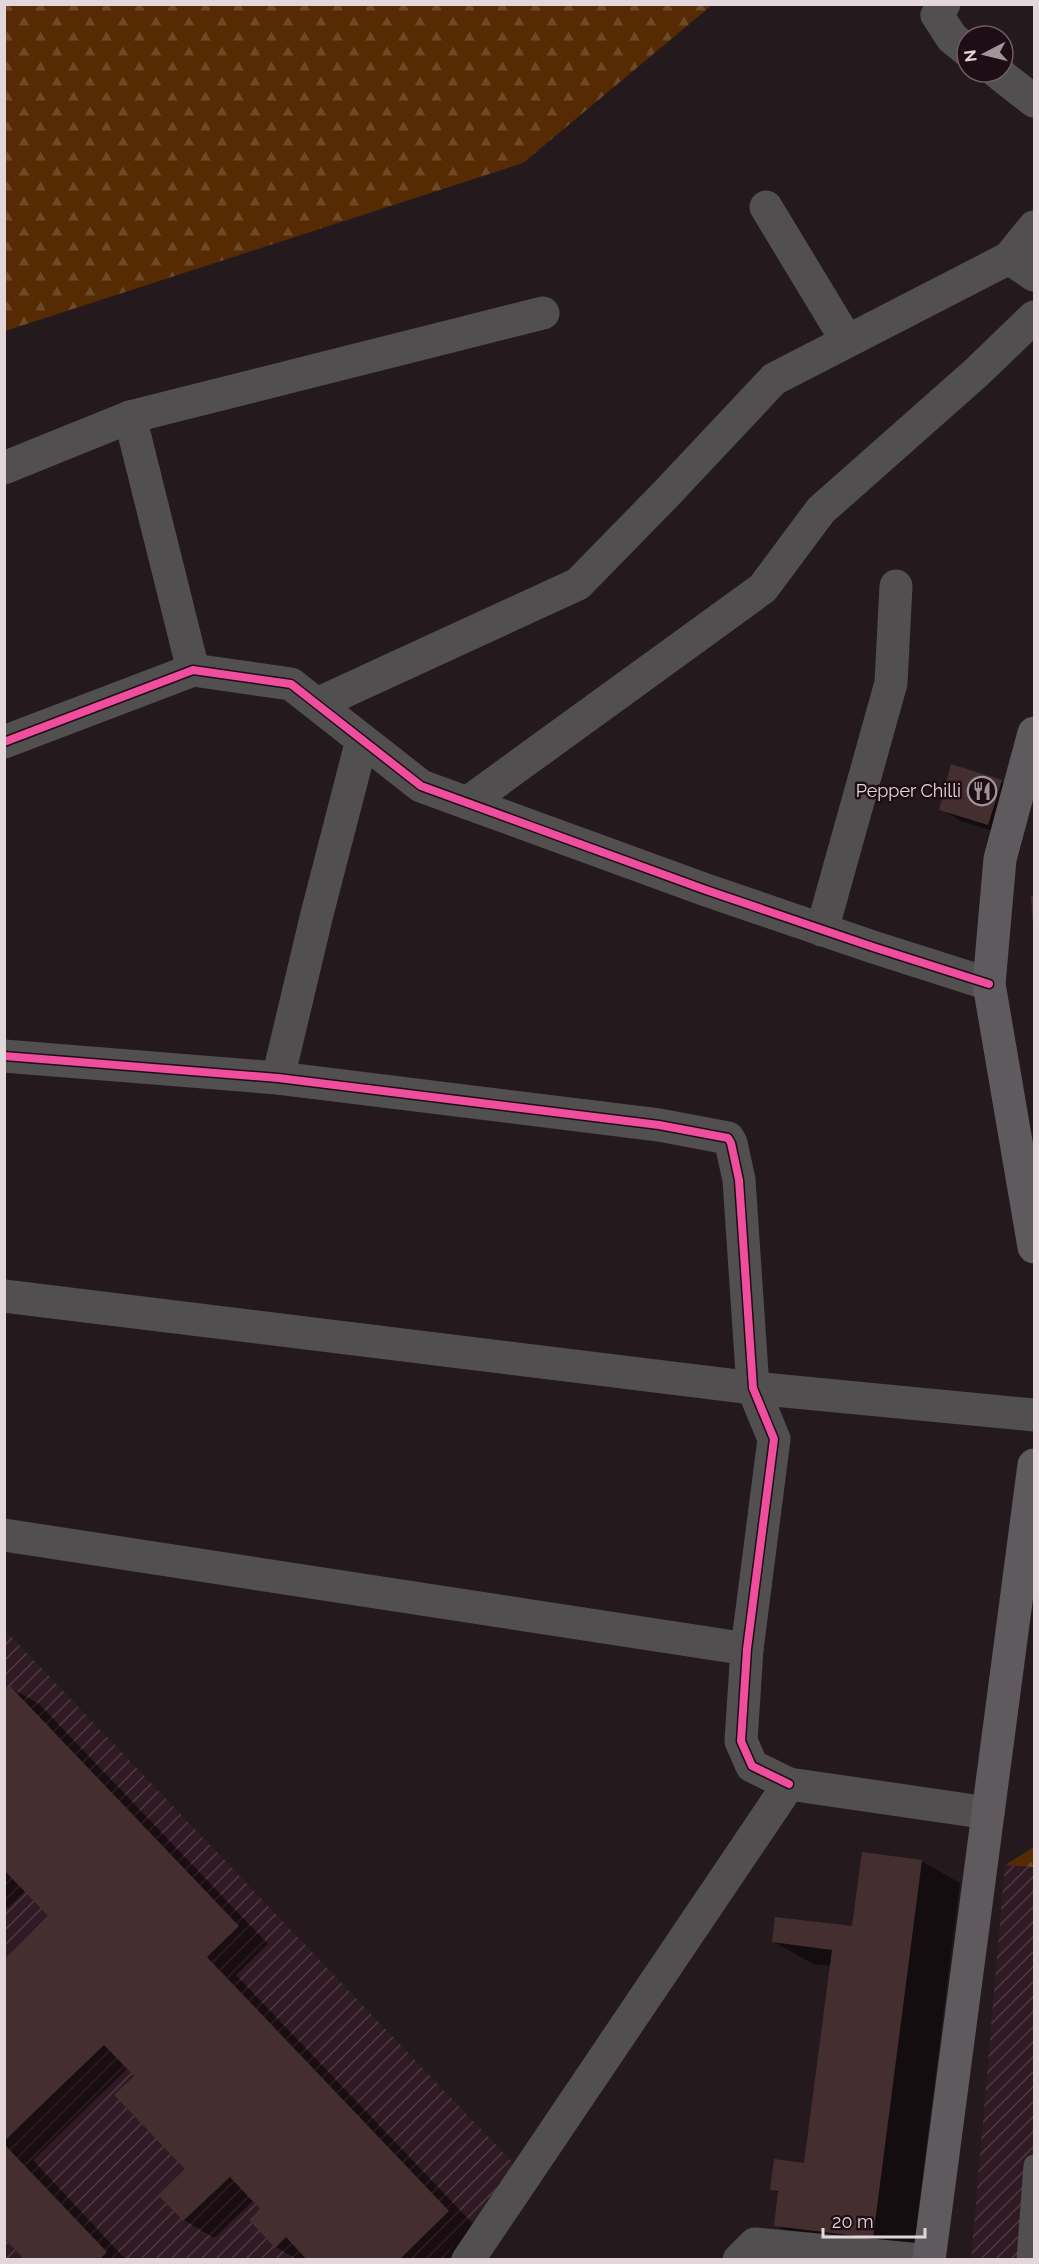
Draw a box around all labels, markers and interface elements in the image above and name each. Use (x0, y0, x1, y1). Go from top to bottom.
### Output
north arrow (955, 24, 1015, 84)
text: N (960, 49, 981, 63)
restaurant icon: Pepper Chilli (966, 775, 998, 807)
place label: Pepper Chilli (856, 780, 961, 801)
scale bar (823, 2201, 925, 2239)
text: 20 m (832, 2211, 874, 2232)

